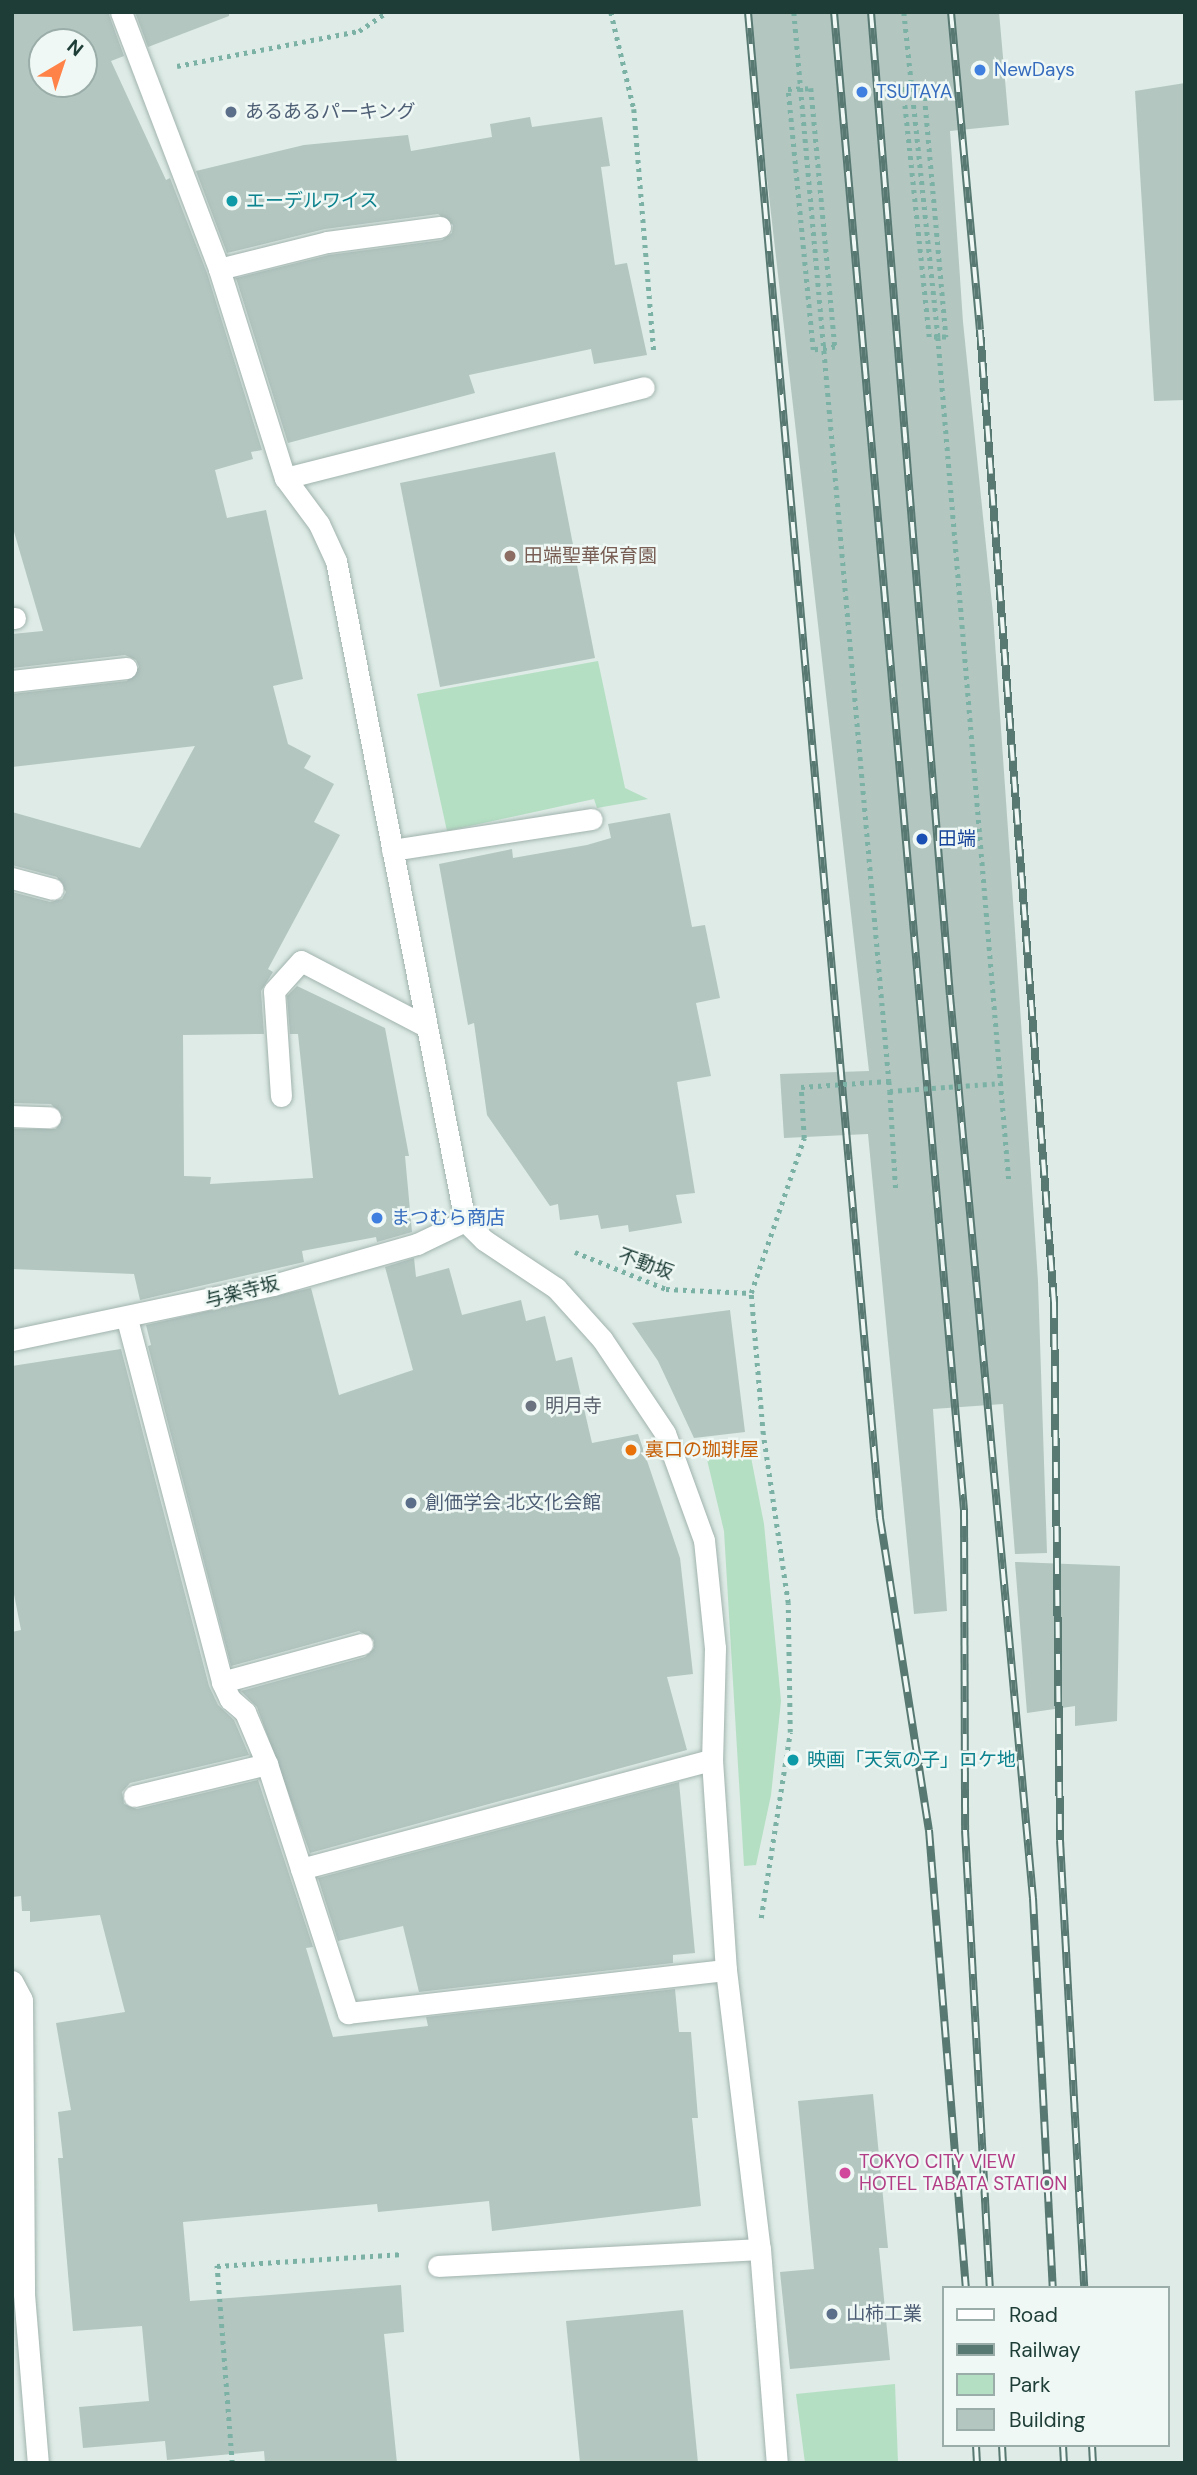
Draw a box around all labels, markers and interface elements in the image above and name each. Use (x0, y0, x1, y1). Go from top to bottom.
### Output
north arrow (28, 28, 98, 98)
text: N (62, 34, 89, 62)
place label: NewDays (994, 59, 1075, 81)
marker: NewDays (972, 62, 988, 78)
place label: TSUTAYA (876, 81, 952, 103)
marker: TSUTAYA (854, 84, 870, 100)
place label: あるあるパーキング (245, 101, 416, 123)
marker: あるあるパーキング (223, 104, 239, 120)
place label: エーデルワイス (246, 190, 379, 212)
marker: エーデルワイス (224, 193, 240, 209)
place label: 田端聖華保育園 (524, 545, 657, 567)
marker: 田端聖華保育園 (502, 548, 518, 564)
place label: 田端 (938, 828, 976, 850)
marker: 田端 (912, 829, 932, 849)
place label: まつむら商店 (391, 1207, 505, 1229)
marker: まつむら商店 (369, 1210, 385, 1226)
street label: 不動坂 (615, 1244, 677, 1284)
street label: 与楽寺坂 (202, 1272, 282, 1312)
place label: 明月寺 (545, 1395, 602, 1417)
marker: 明月寺 (523, 1398, 539, 1414)
place label: 裏口の珈琲屋 (645, 1439, 759, 1461)
marker: 裏口の珈琲屋 (623, 1442, 639, 1458)
place label: 創価学会 北文化会館 (425, 1492, 601, 1514)
marker: 創価学会 北文化会館 (403, 1495, 419, 1511)
place label: 映画「天気の子」ロケ地 (807, 1749, 1016, 1771)
marker: 映画「天気の子」ロケ地 (785, 1752, 801, 1768)
place label: TOKYO CITY VIEW HOTEL TABATA STATION (859, 2151, 1067, 2195)
marker: TOKYO CITY VIEW HOTEL TABATA STATION (837, 2165, 853, 2181)
legend (942, 2286, 1169, 2447)
text: Road (1009, 2301, 1058, 2329)
place label: 山柿工業 (846, 2303, 922, 2325)
marker: 山柿工業 (824, 2306, 840, 2322)
text: Railway (1009, 2336, 1081, 2364)
text: Park (1009, 2371, 1050, 2399)
text: Building (1009, 2406, 1085, 2434)

